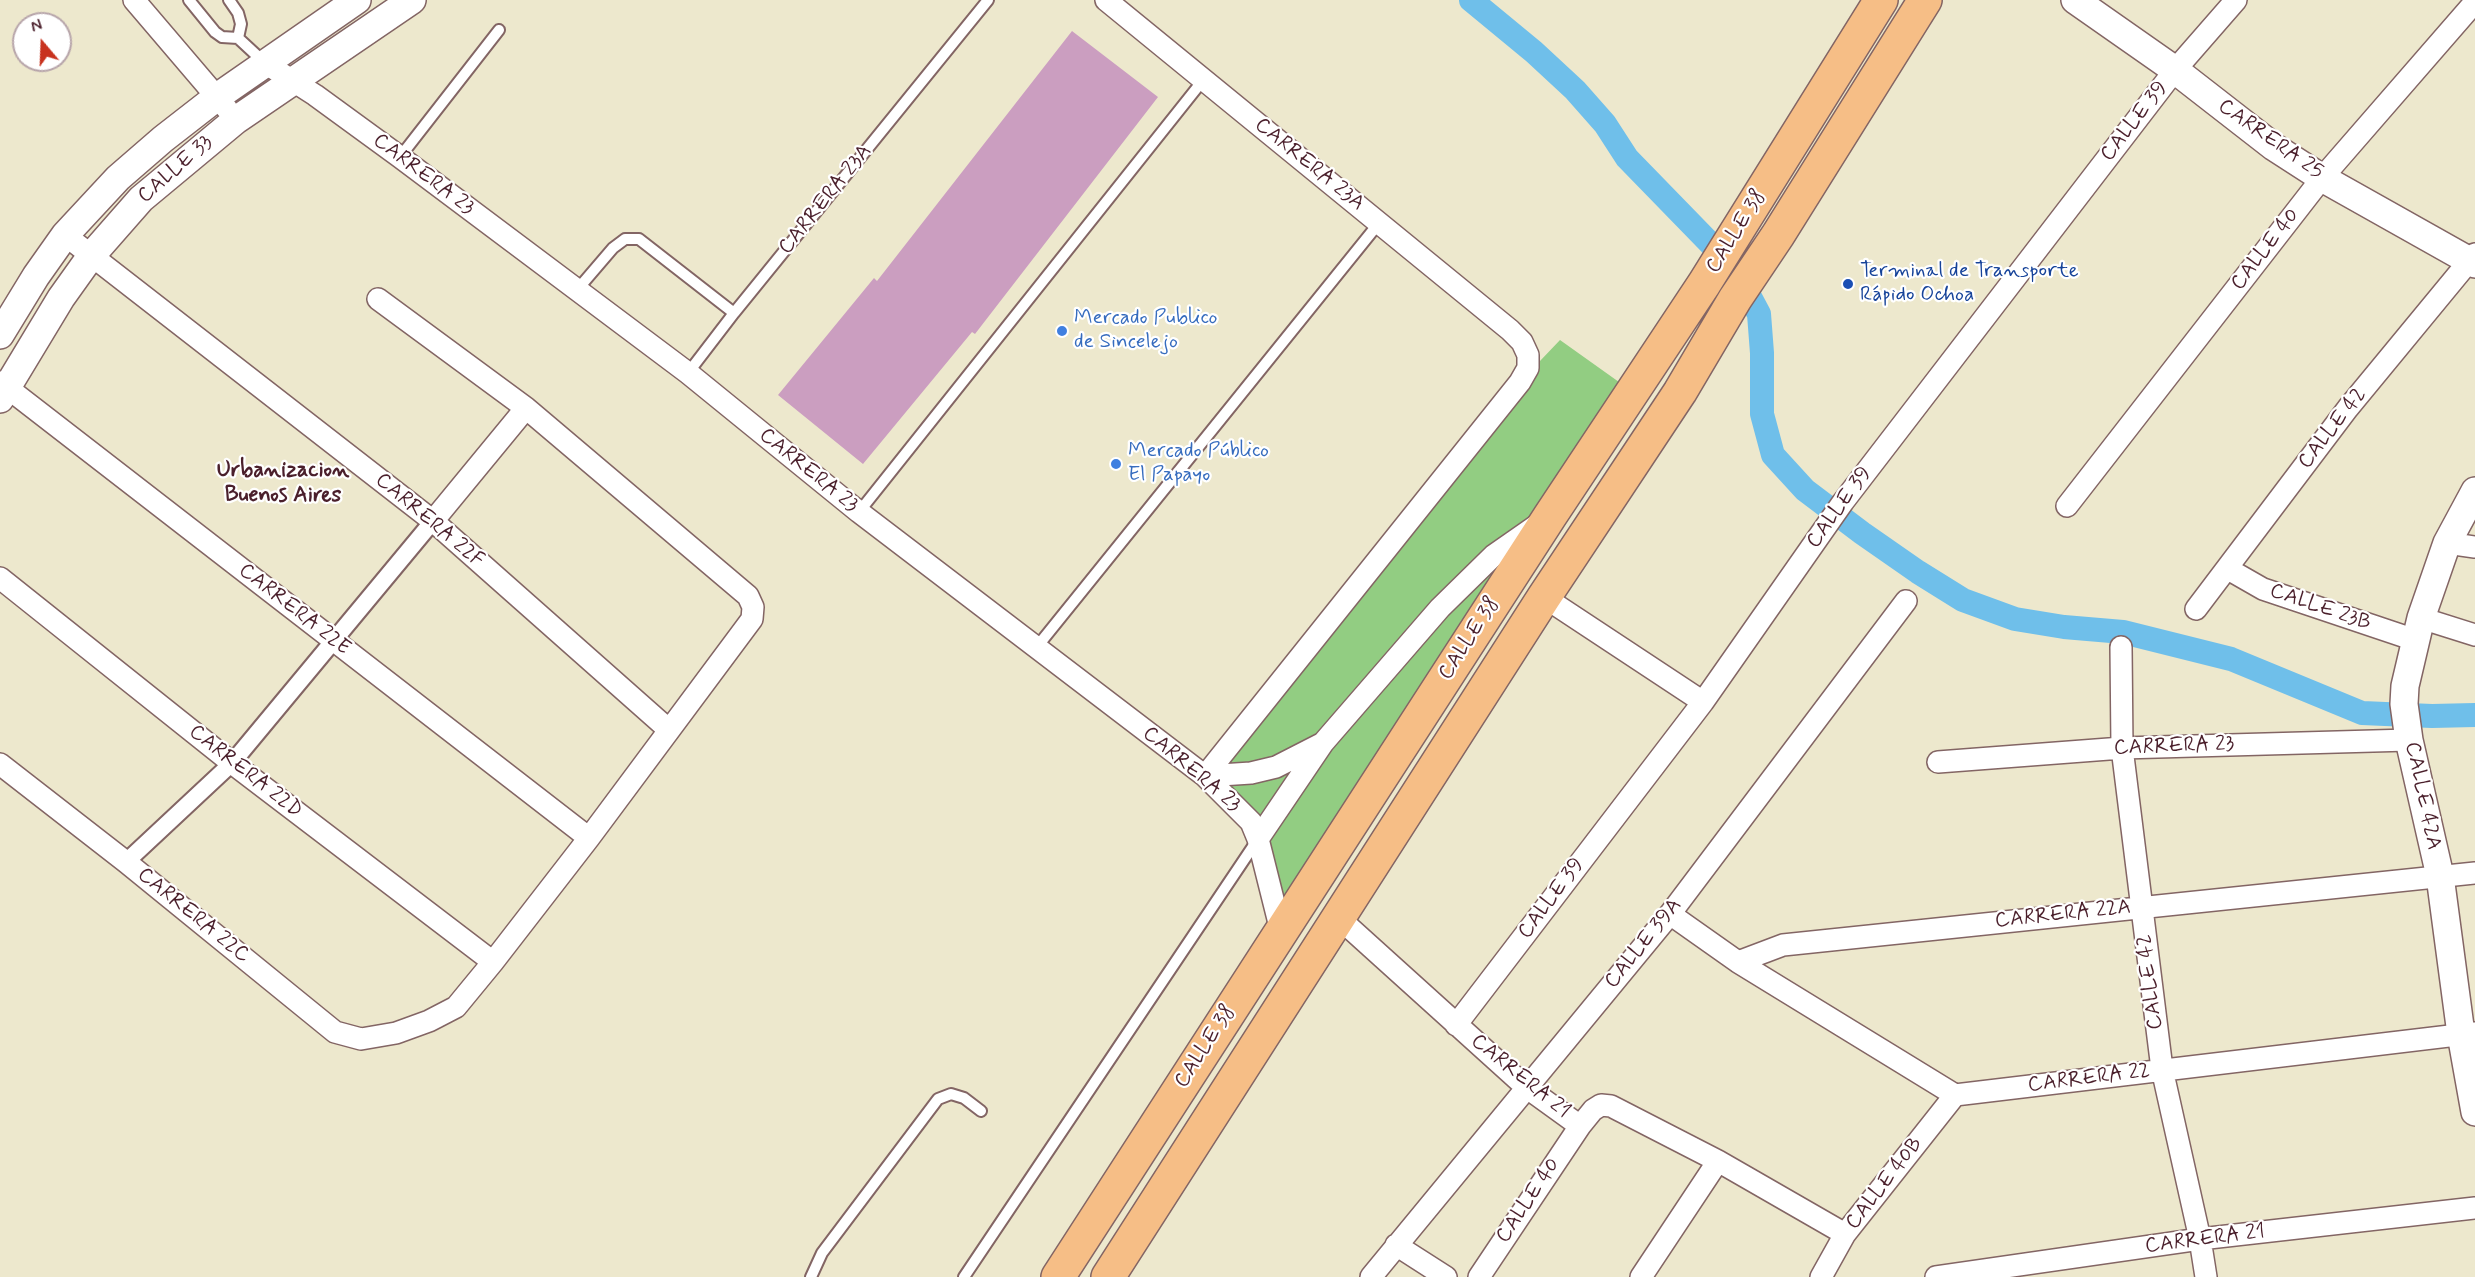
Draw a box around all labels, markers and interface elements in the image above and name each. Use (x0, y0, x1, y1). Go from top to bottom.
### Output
north arrow (12, 12, 72, 72)
text: N (28, 15, 45, 38)
street label: CALLE 39 (2096, 77, 2174, 167)
street label: CARRERA 25 (2212, 94, 2328, 186)
street label: CARRERA 23A (1249, 113, 1369, 217)
street label: CARRERA 23 (367, 129, 479, 221)
street label: CALLE 33 (133, 131, 219, 209)
street label: CARRERA 23A (774, 140, 878, 260)
street label: CALLE 38 (1701, 186, 1773, 278)
street label: CALLE 40 (2226, 204, 2306, 296)
place label: Terminal de Transporte Rápido Ochoa (1860, 259, 2079, 309)
marker: Terminal de Transporte Rápido Ochoa (1841, 277, 1855, 291)
place label: Mercado Publico de Sincelejo (1074, 306, 1217, 356)
marker: Mercado Publico de Sincelejo (1055, 324, 1069, 338)
street label: CALLE 42 (2294, 383, 2372, 475)
street label: CARRERA 23 (753, 423, 863, 519)
place label: Mercado Público El Papayo (1128, 439, 1269, 489)
marker: Mercado Público El Papayo (1109, 457, 1123, 471)
district label: Urbanizacion Buenos Aires (217, 458, 349, 510)
street label: CALLE 39 (1802, 462, 1878, 554)
street label: CARRERA 22F (370, 468, 488, 574)
street label: CARRERA 22E (233, 559, 355, 661)
street label: CALLE 23B (2266, 579, 2374, 637)
street label: CALLE 38 (1434, 593, 1506, 685)
street label: CARRERA 22D (183, 720, 307, 824)
street label: CARRERA 23 (1137, 722, 1245, 818)
street label: CARRERA 23 (2113, 732, 2235, 762)
street label: CALLE 42A (2398, 740, 2446, 852)
street label: CALLE 39 (1513, 854, 1591, 944)
street label: CARRERA 22C (132, 863, 254, 969)
street label: CALLE 39A (1600, 894, 1688, 994)
street label: CARRERA 22A (1994, 895, 2132, 935)
street label: CALLE 42 (2133, 933, 2169, 1031)
street label: CALLE 38 (1170, 1001, 1242, 1093)
street label: CARRERA 21 (1465, 1029, 1575, 1125)
street label: CARRERA 22 (2027, 1059, 2151, 1099)
street label: CALLE 40B (1841, 1133, 1929, 1235)
street label: CALLE 40 (1491, 1154, 1567, 1248)
street label: CARRERA 21 (2144, 1220, 2266, 1260)

